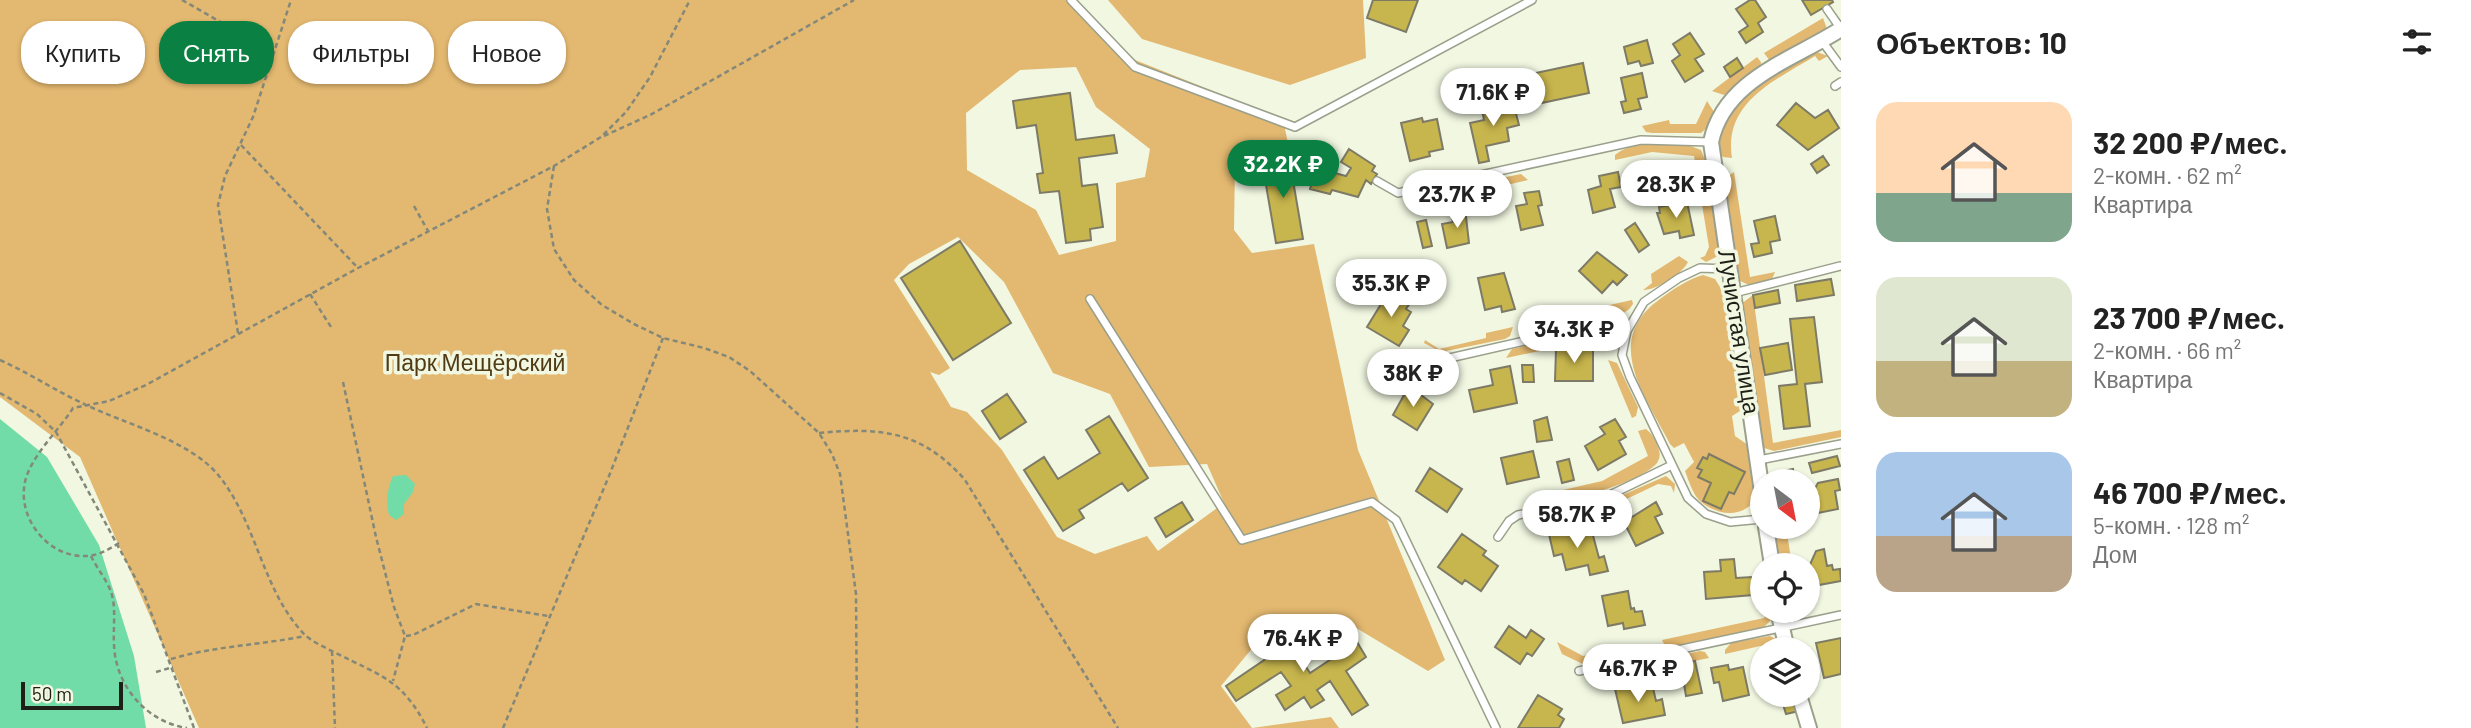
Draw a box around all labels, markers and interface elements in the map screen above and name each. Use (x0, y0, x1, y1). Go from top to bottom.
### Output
chip: Купить (21, 21, 145, 84)
chip: Снять (159, 21, 274, 84)
chip: Фильтры (288, 21, 434, 84)
chip: Новое (448, 21, 566, 84)
icon: filters (2398, 23, 2436, 61)
text: Объектов: 10 (1876, 24, 2067, 60)
pin: 71.6K ₽ (1428, 68, 1558, 128)
text: 71.6K ₽ (1456, 77, 1530, 105)
text: 32 200 ₽/мес. (2093, 124, 2288, 160)
icon: home (1932, 130, 2016, 214)
pin: 32.2K ₽ (1218, 140, 1348, 200)
text: 32.2K ₽ (1243, 149, 1323, 177)
pin: 28.3K ₽ (1611, 160, 1741, 220)
text: 2-комн. · 62 m² (2093, 161, 2242, 189)
text: 28.3K ₽ (1636, 169, 1716, 197)
pin: 23.7K ₽ (1392, 170, 1522, 230)
text: 23.7K ₽ (1418, 179, 1496, 207)
text: Квартира (2093, 190, 2192, 218)
street label: Лучистая улица (1713, 247, 1767, 416)
pin: 35.3K ₽ (1326, 260, 1456, 319)
text: 35.3K ₽ (1352, 268, 1430, 296)
text: 23 700 ₽/мес. (2093, 299, 2285, 335)
icon: home (1932, 305, 2016, 389)
pin: 34.3K ₽ (1509, 306, 1639, 365)
text: 34.3K ₽ (1534, 314, 1614, 342)
text: 2-комн. · 66 m² (2093, 336, 2241, 364)
park label: Парк Мещёрский (385, 348, 565, 376)
pin: 38K ₽ (1364, 350, 1462, 409)
text: 38K ₽ (1383, 358, 1443, 386)
text: Квартира (2093, 365, 2192, 393)
north arrow (1750, 469, 1820, 539)
map controls (1750, 469, 1820, 707)
text: 46 700 ₽/мес. (2093, 474, 2287, 510)
icon: home (1932, 480, 2016, 564)
pin: 58.7K ₽ (1512, 490, 1642, 550)
text: 58.7K ₽ (1538, 499, 1616, 527)
text: 5-комн. · 128 m² (2093, 511, 2249, 539)
text: Дом (2093, 540, 2137, 568)
button: locate (1750, 553, 1820, 623)
pin: 76.4K ₽ (1238, 614, 1368, 674)
text: 76.4K ₽ (1263, 623, 1343, 651)
button: layers (1750, 637, 1820, 707)
pin: 46.7K ₽ (1573, 644, 1703, 704)
text: 46.7K ₽ (1598, 653, 1678, 681)
scale bar (21, 679, 122, 711)
text: 50 m (32, 682, 72, 705)

